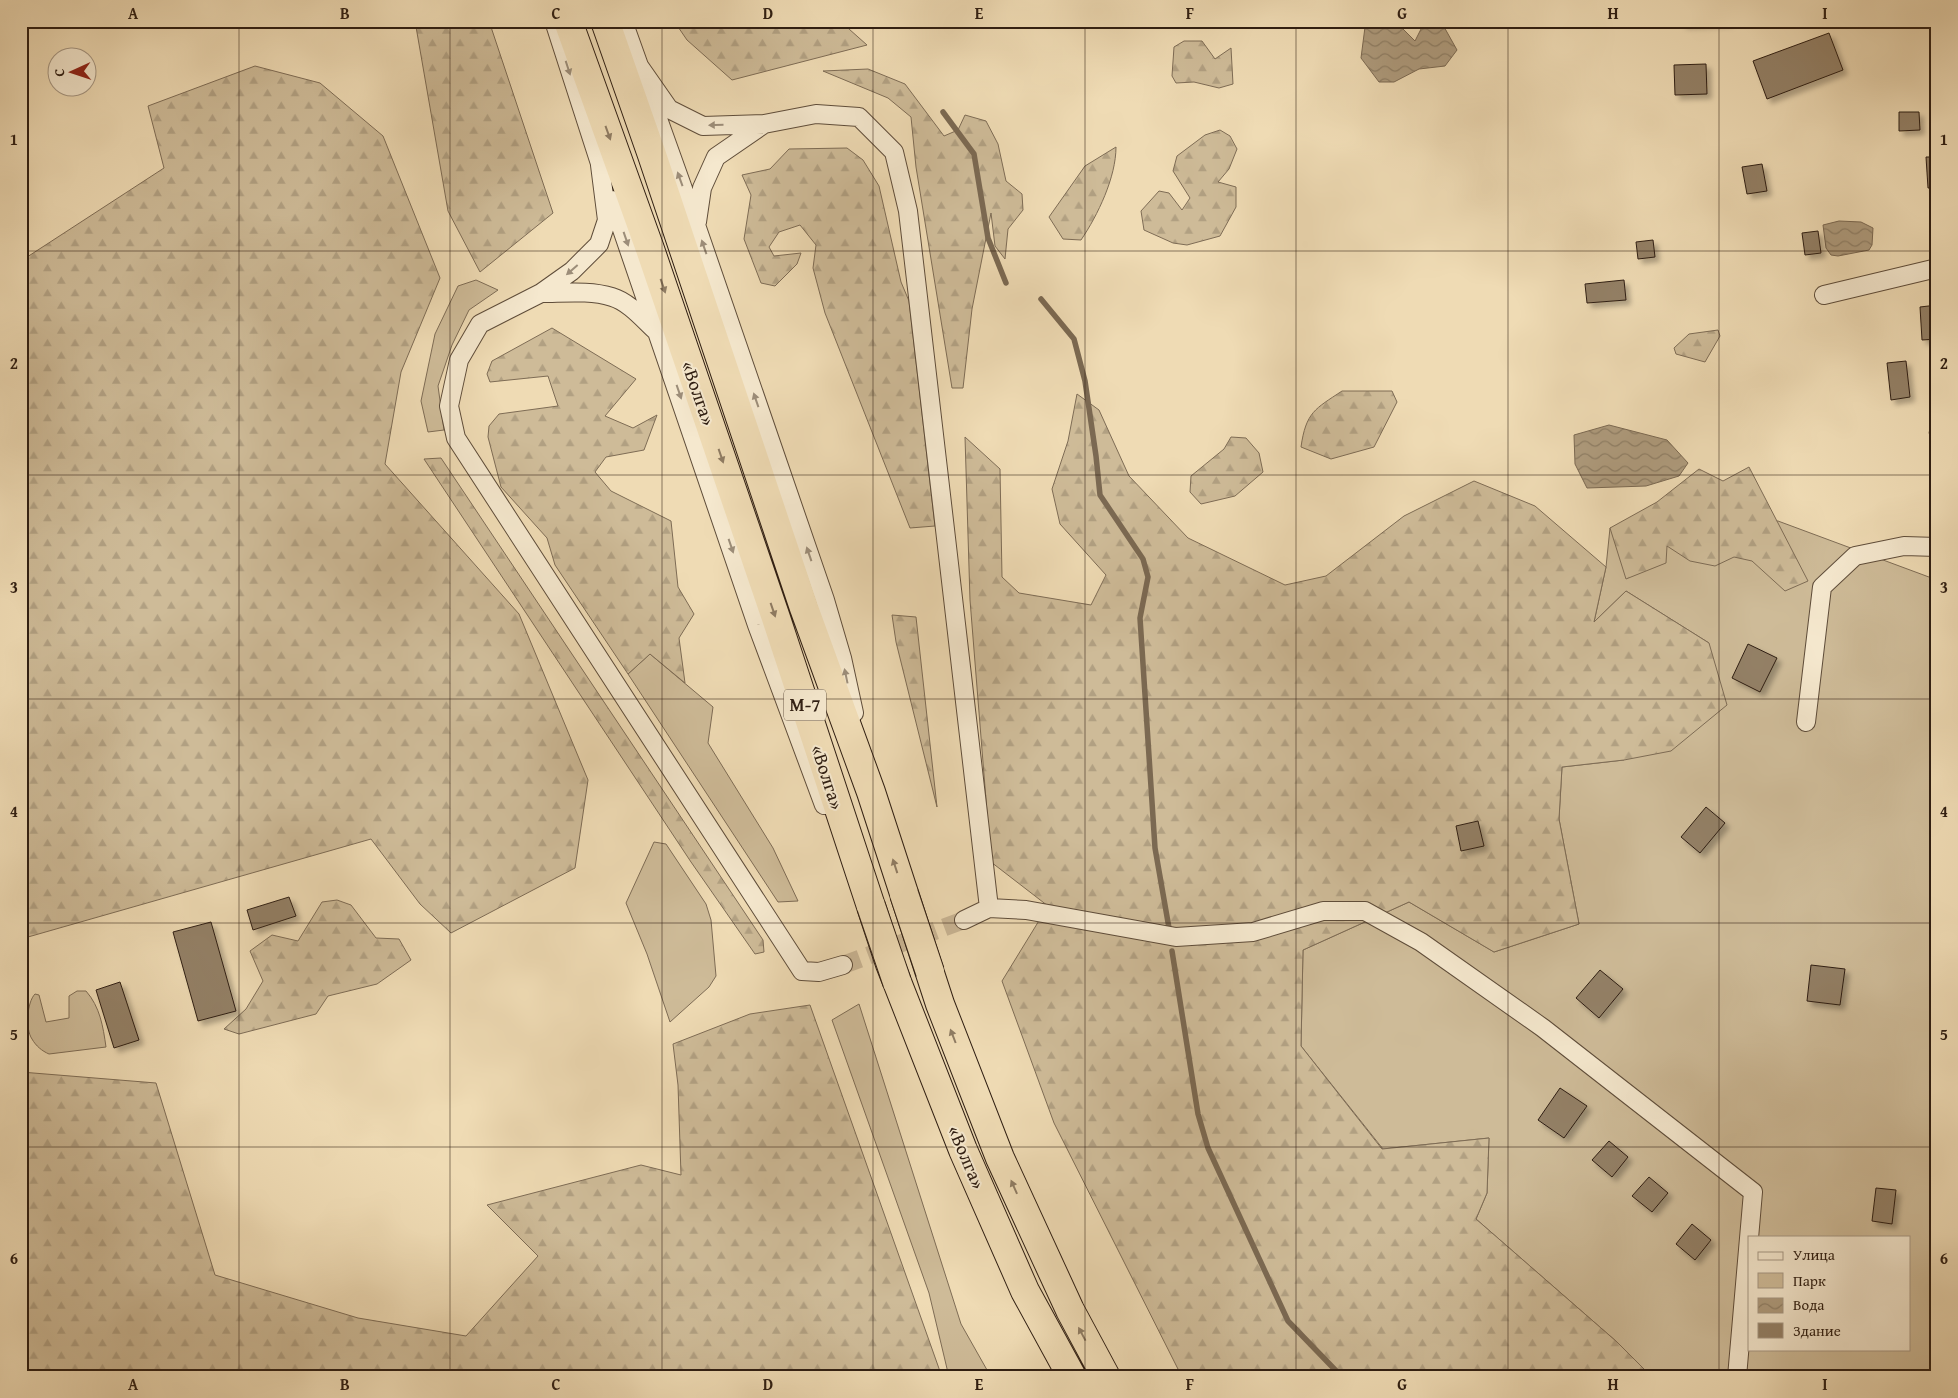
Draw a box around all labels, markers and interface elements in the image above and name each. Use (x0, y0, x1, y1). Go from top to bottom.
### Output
text: A (128, 1, 139, 25)
text: B (340, 1, 350, 25)
text: C (551, 1, 561, 25)
text: D (763, 1, 773, 25)
text: E (975, 1, 984, 25)
text: F (1186, 1, 1194, 25)
text: G (1397, 1, 1407, 25)
text: H (1607, 1, 1619, 25)
text: I (1822, 1, 1828, 25)
north arrow (48, 48, 98, 98)
one-way arrow (564, 61, 572, 76)
text: С (49, 68, 69, 77)
one-way arrow (707, 121, 723, 129)
one-way arrow (604, 126, 612, 141)
text: 1 (10, 127, 18, 151)
text: 1 (1940, 127, 1948, 151)
one-way arrow (676, 171, 684, 186)
one-way arrow (622, 231, 630, 246)
one-way arrow (700, 239, 707, 254)
one-way arrow (566, 264, 578, 275)
one-way arrow (659, 279, 667, 294)
text: 2 (10, 351, 18, 375)
text: 2 (1940, 351, 1948, 375)
street label: «Волга» (675, 357, 723, 429)
one-way arrow (675, 385, 683, 400)
one-way arrow (752, 393, 759, 408)
one-way arrow (718, 449, 725, 464)
one-way arrow (727, 539, 735, 554)
one-way arrow (805, 547, 812, 562)
text: 3 (10, 575, 18, 599)
text: 3 (1940, 575, 1948, 599)
one-way arrow (770, 603, 778, 618)
one-way arrow (841, 668, 849, 684)
road number: М-7 (784, 690, 826, 720)
street label: «Волга» (804, 741, 852, 813)
text: 4 (10, 799, 18, 823)
text: 4 (1940, 799, 1948, 823)
one-way arrow (891, 858, 898, 873)
text: 5 (10, 1022, 18, 1046)
text: 5 (1940, 1022, 1948, 1046)
one-way arrow (948, 1029, 956, 1043)
street label: «Волга» (941, 1121, 993, 1193)
one-way arrow (1009, 1180, 1017, 1194)
legend (1748, 1236, 1910, 1350)
text: Улица (1793, 1244, 1836, 1265)
text: 6 (10, 1246, 18, 1270)
text: 6 (1940, 1246, 1948, 1270)
text: Парк (1793, 1270, 1826, 1291)
text: Вода (1793, 1294, 1825, 1315)
text: Здание (1793, 1320, 1841, 1341)
one-way arrow (1078, 1327, 1087, 1341)
text: A (128, 1372, 139, 1396)
text: B (340, 1372, 350, 1396)
text: C (551, 1372, 561, 1396)
text: D (763, 1372, 773, 1396)
text: E (975, 1372, 984, 1396)
text: F (1186, 1372, 1194, 1396)
text: G (1397, 1372, 1407, 1396)
text: H (1607, 1372, 1619, 1396)
text: I (1822, 1372, 1828, 1396)

